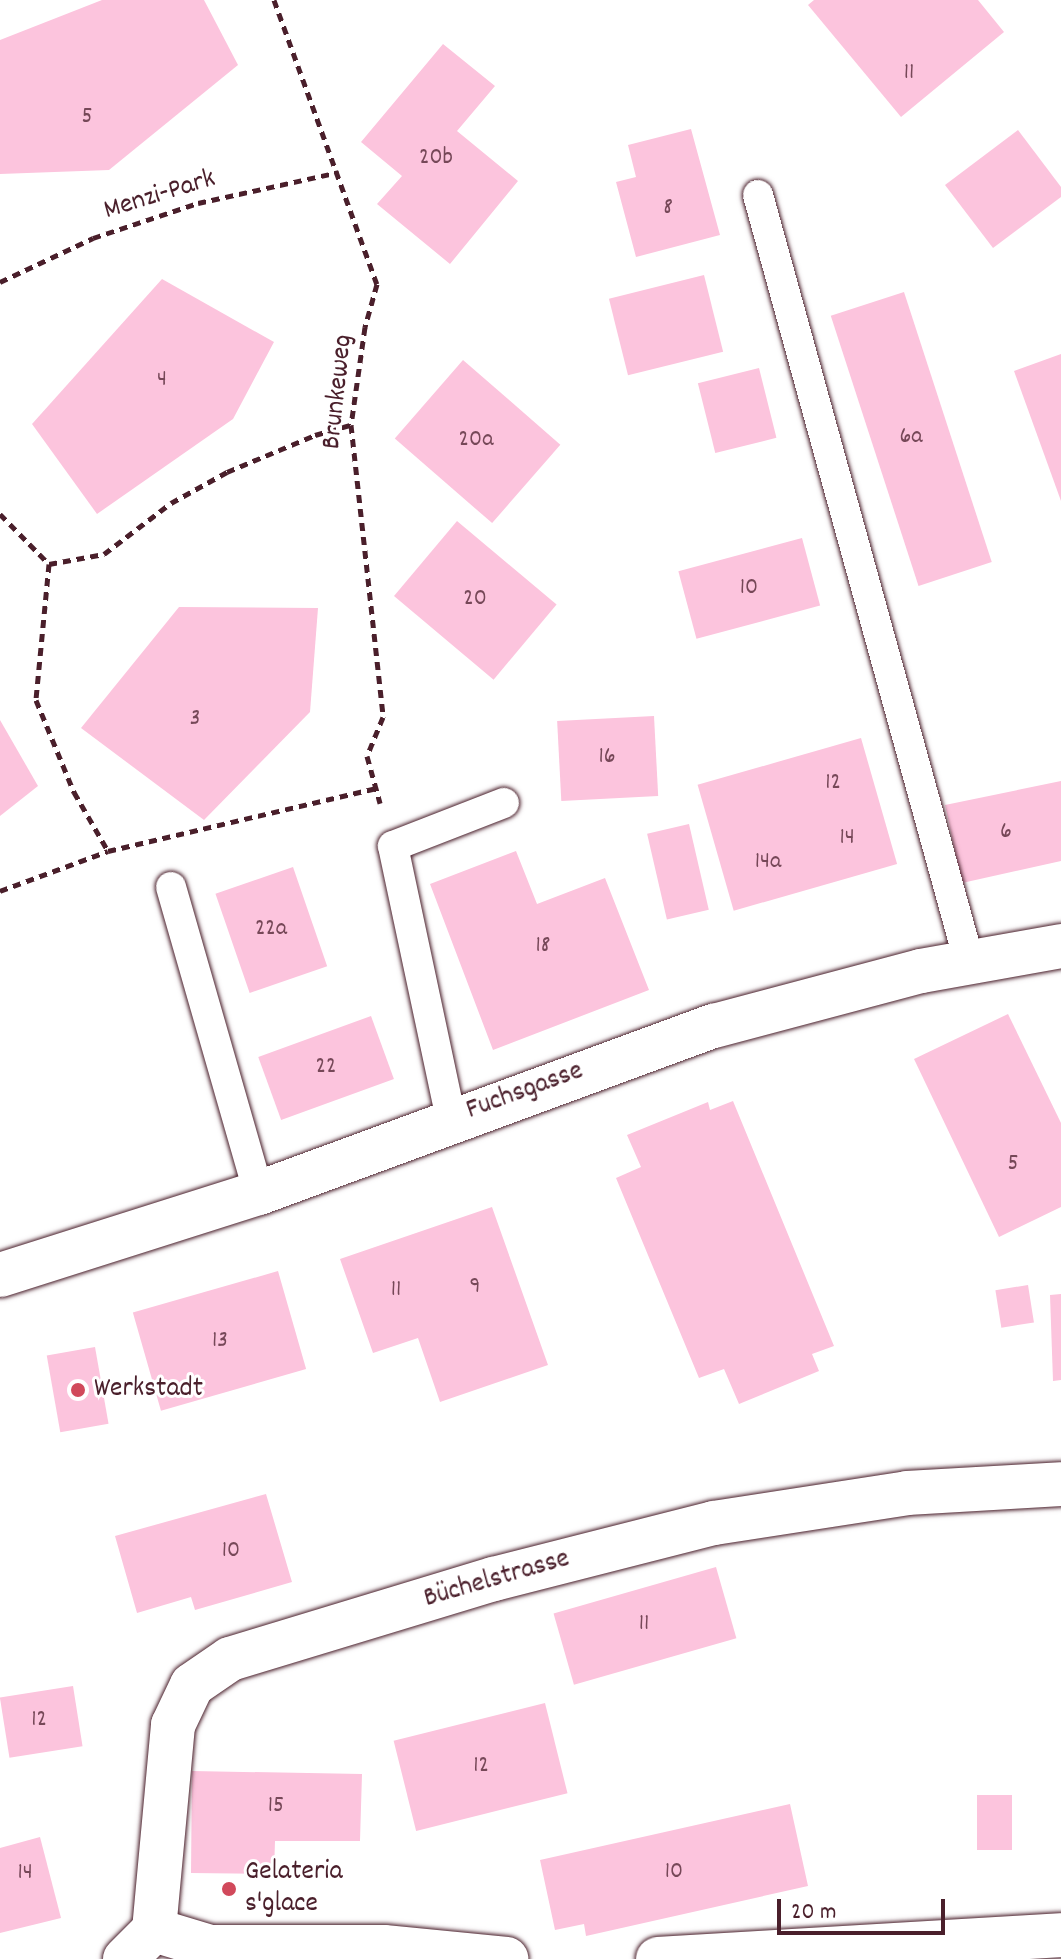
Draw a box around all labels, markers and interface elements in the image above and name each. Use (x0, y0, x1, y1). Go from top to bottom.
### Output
house number: 11 (904, 60, 914, 88)
house number: 5 (81, 104, 93, 132)
house number: 20b (419, 145, 453, 173)
street label: Menzi-Park (100, 163, 220, 229)
house number: 8 (663, 195, 673, 223)
street label: Brunkeweg (316, 333, 362, 451)
house number: 4 (157, 367, 167, 395)
house number: 6a (899, 424, 923, 452)
house number: 20a (459, 427, 493, 455)
house number: 10 (740, 575, 758, 603)
house number: 20 (463, 586, 487, 614)
house number: 3 (190, 706, 200, 734)
house number: 16 (598, 744, 616, 772)
house number: 12 (825, 770, 841, 798)
house number: 6 (1000, 819, 1012, 847)
house number: 14 (839, 825, 855, 853)
house number: 14a (755, 849, 781, 877)
house number: 22a (255, 916, 287, 944)
house number: 18 (536, 933, 550, 961)
house number: 22 (316, 1054, 336, 1082)
street label: Fuchsgasse (462, 1055, 588, 1129)
house number: 5 (1007, 1151, 1019, 1179)
house number: 9 (470, 1274, 480, 1302)
house number: 11 (391, 1277, 401, 1305)
house number: 13 (212, 1328, 228, 1356)
place label: Werkstadt (94, 1373, 203, 1407)
marker: Werkstadt (69, 1381, 87, 1399)
house number: 10 (222, 1538, 240, 1566)
street label: Büchelstrasse (420, 1543, 574, 1617)
house number: 11 (639, 1611, 649, 1639)
house number: 12 (31, 1707, 47, 1735)
house number: 12 (473, 1753, 489, 1781)
house number: 15 (268, 1793, 284, 1821)
place label: Gelateria s'glace (245, 1856, 343, 1922)
house number: 10 (665, 1859, 683, 1887)
house number: 14 (17, 1860, 33, 1888)
marker: Gelateria s'glace (220, 1880, 238, 1898)
scale bar (781, 1883, 949, 1933)
text: 20 m (791, 1896, 837, 1930)

